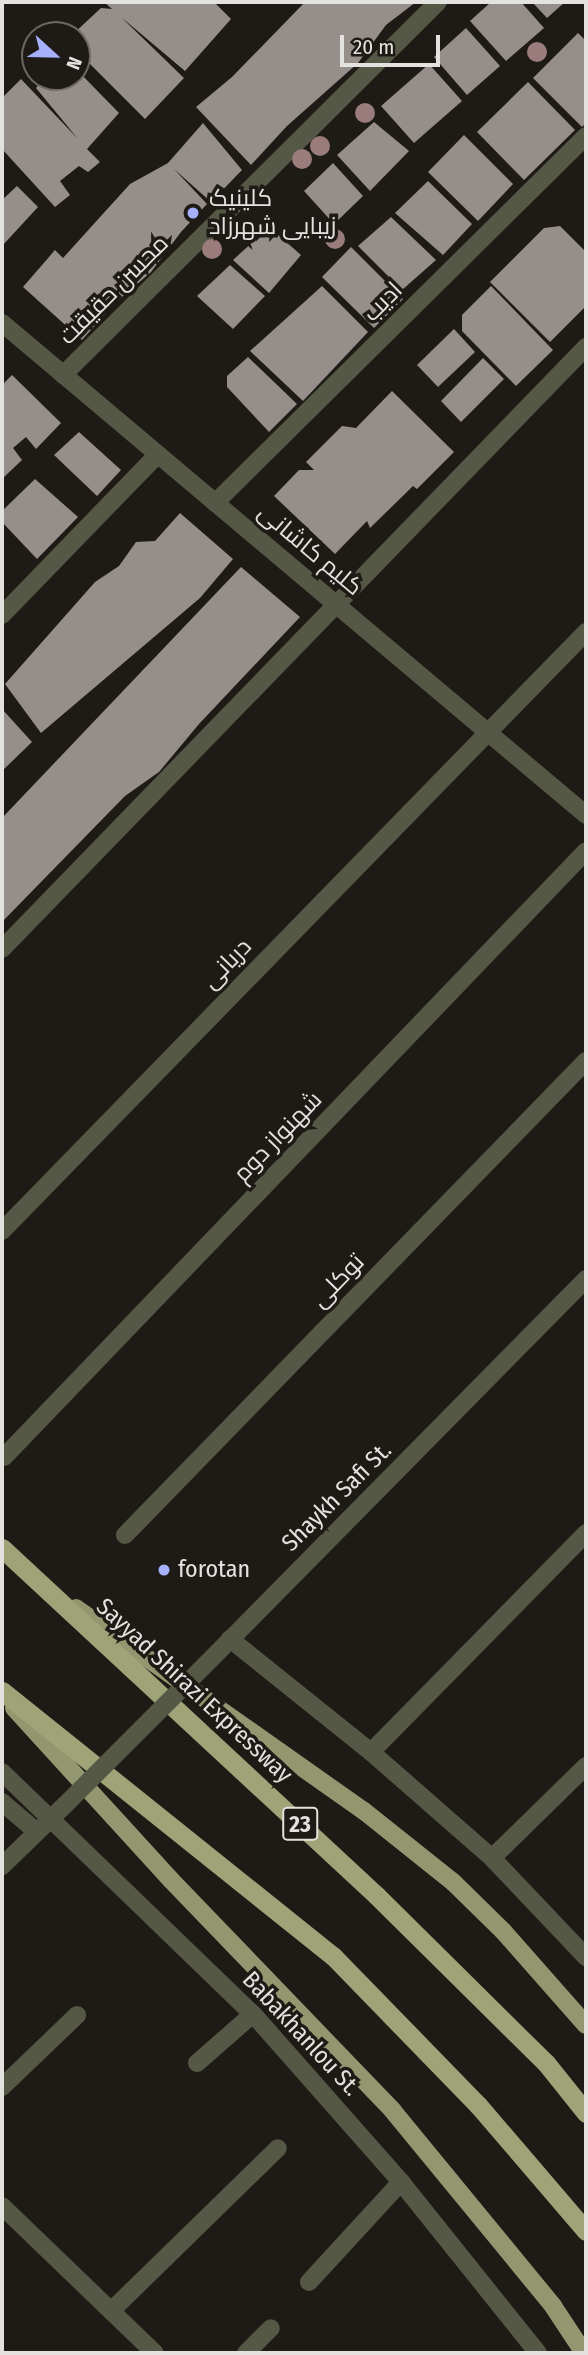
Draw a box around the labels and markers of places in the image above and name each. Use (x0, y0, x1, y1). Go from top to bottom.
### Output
place label: کلینیک زیبایی شهرزاد (209, 185, 336, 241)
marker: کلینیک زیبایی شهرزاد (183, 203, 203, 223)
place label: forotan (178, 1556, 250, 1584)
marker: forotan (156, 1562, 172, 1578)

